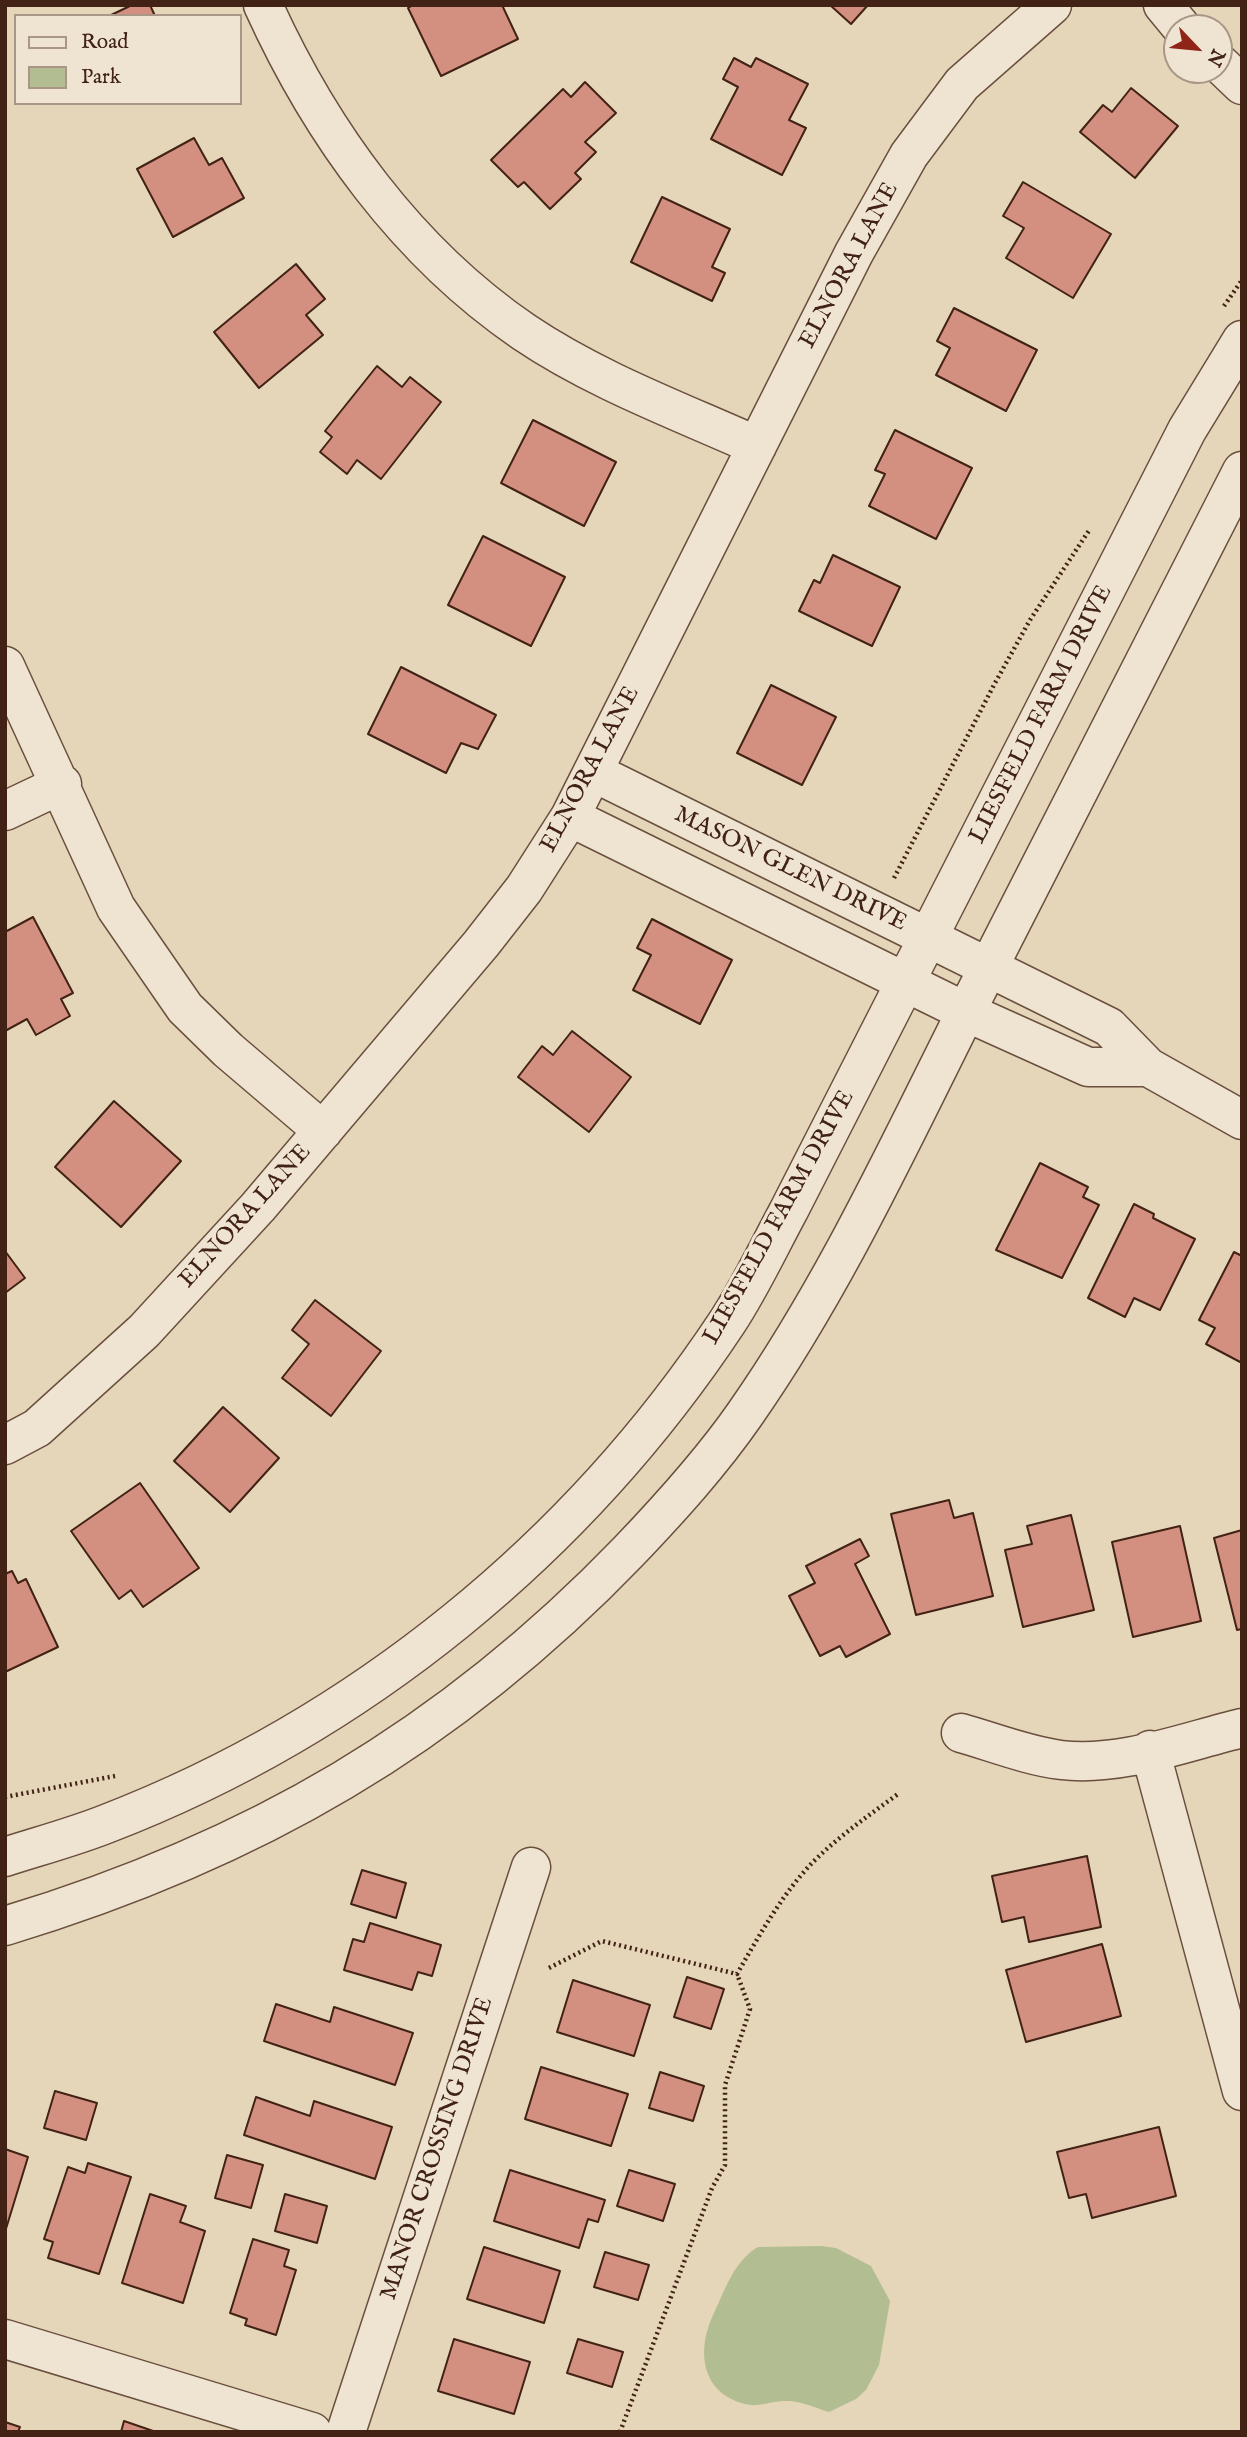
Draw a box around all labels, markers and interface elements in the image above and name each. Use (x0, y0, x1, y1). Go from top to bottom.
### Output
legend (14, 14, 242, 105)
north arrow (1163, 14, 1233, 84)
text: Road (81, 29, 128, 56)
text: N (1201, 45, 1229, 70)
text: Park (81, 64, 121, 91)
street label: ELNORA LANE (794, 178, 906, 354)
street label: LIESFELD FARM DRIVE (964, 581, 1120, 849)
street label: ELNORA LANE (535, 682, 647, 858)
street label: MASON GLEN DRIVE (669, 801, 911, 939)
street label: LIESFELD FARM DRIVE (698, 1086, 862, 1350)
street label: ELNORA LANE (174, 1139, 318, 1295)
street label: MANOR CROSSING DRIVE (375, 1994, 501, 2304)

